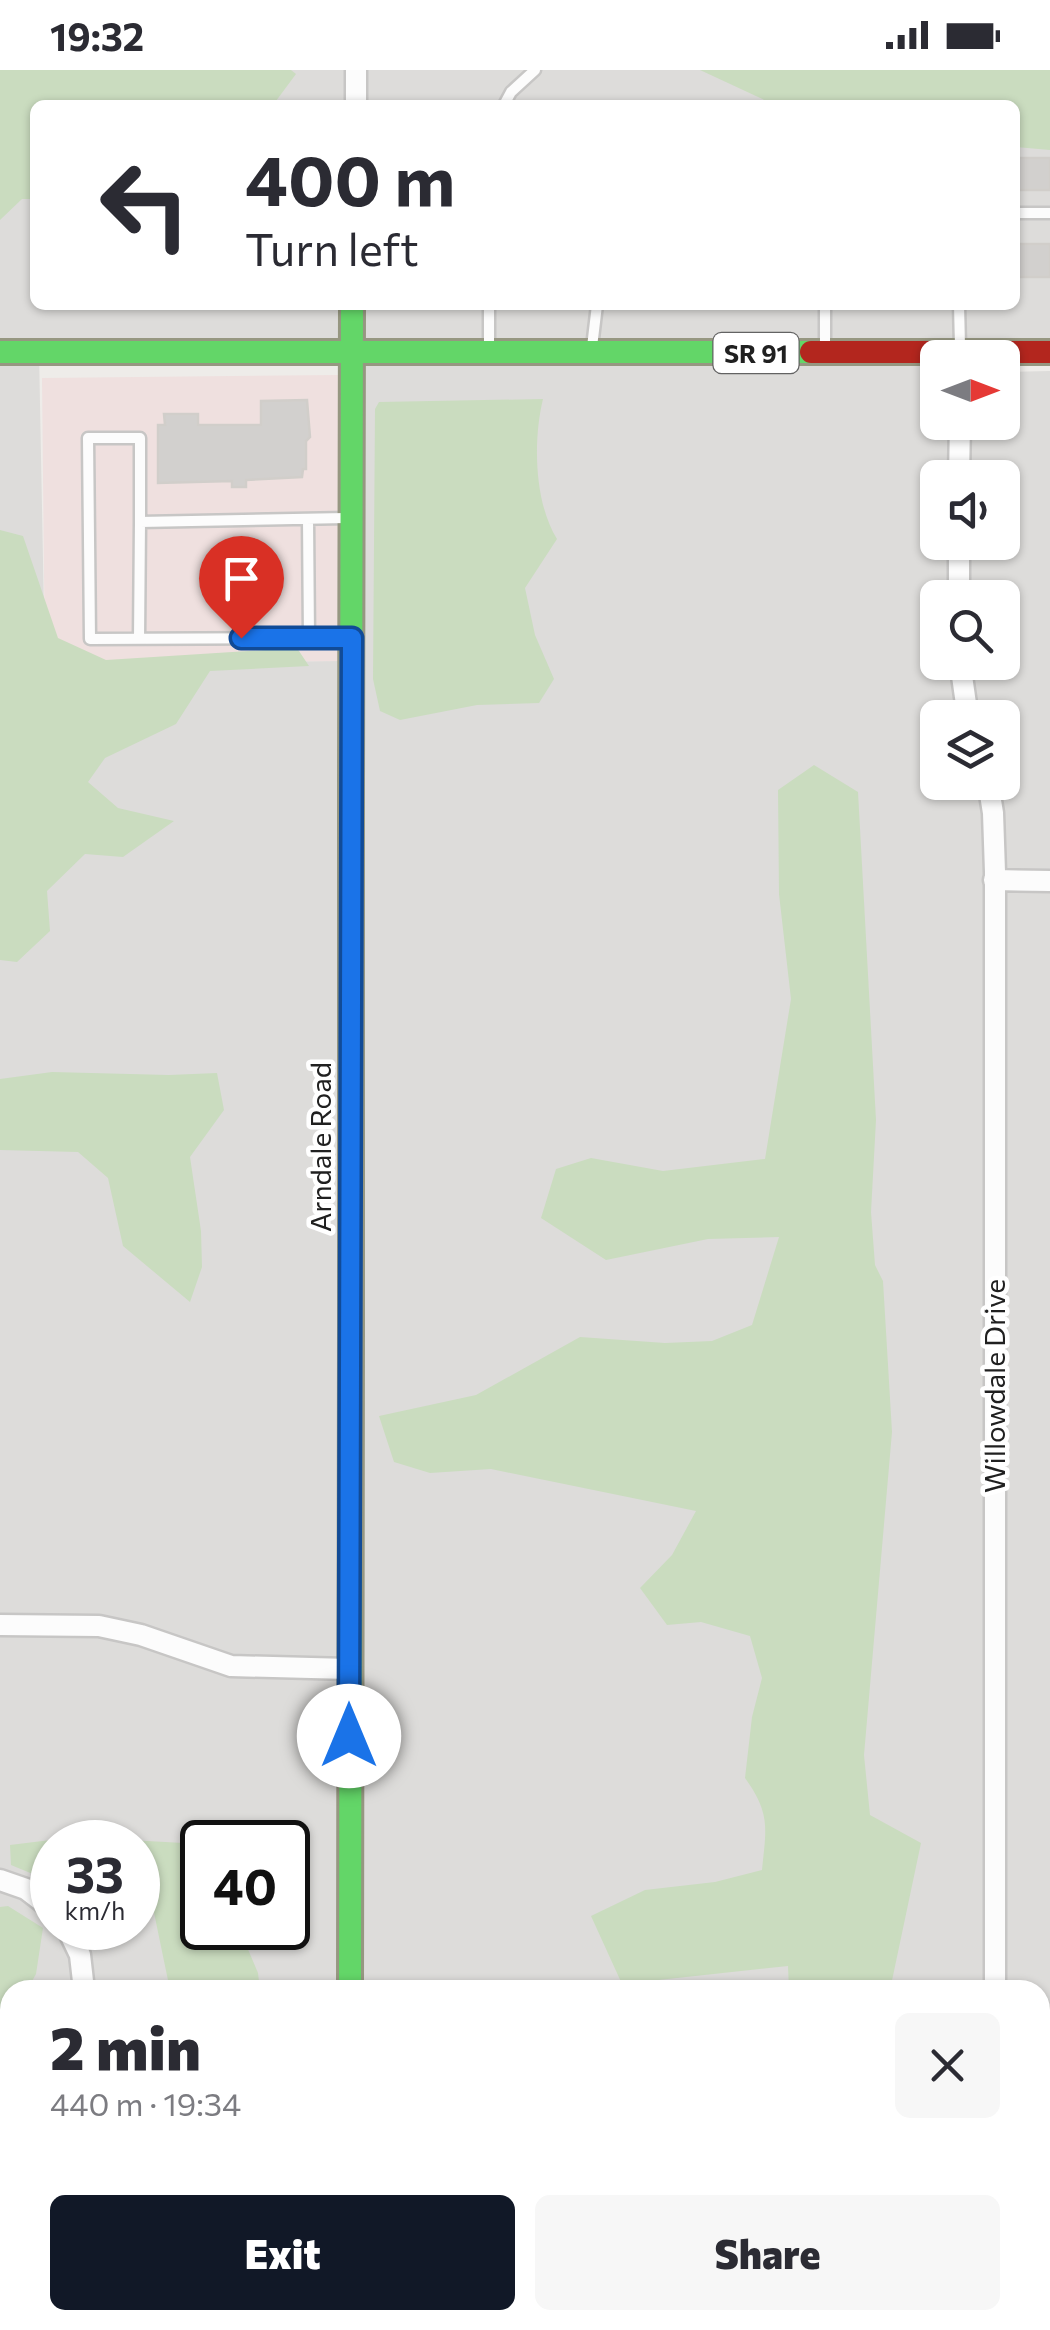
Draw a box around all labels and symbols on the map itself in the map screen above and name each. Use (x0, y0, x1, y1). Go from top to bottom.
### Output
road number: SR 91 (714, 333, 798, 373)
north arrow (920, 340, 1020, 440)
pin (199, 536, 284, 639)
street label: Arndale Road (303, 1062, 337, 1232)
street label: Willowdale Drive (977, 1279, 1011, 1493)
position arrow (297, 1684, 401, 1788)
speed limit sign: 40 (180, 1820, 310, 1950)

